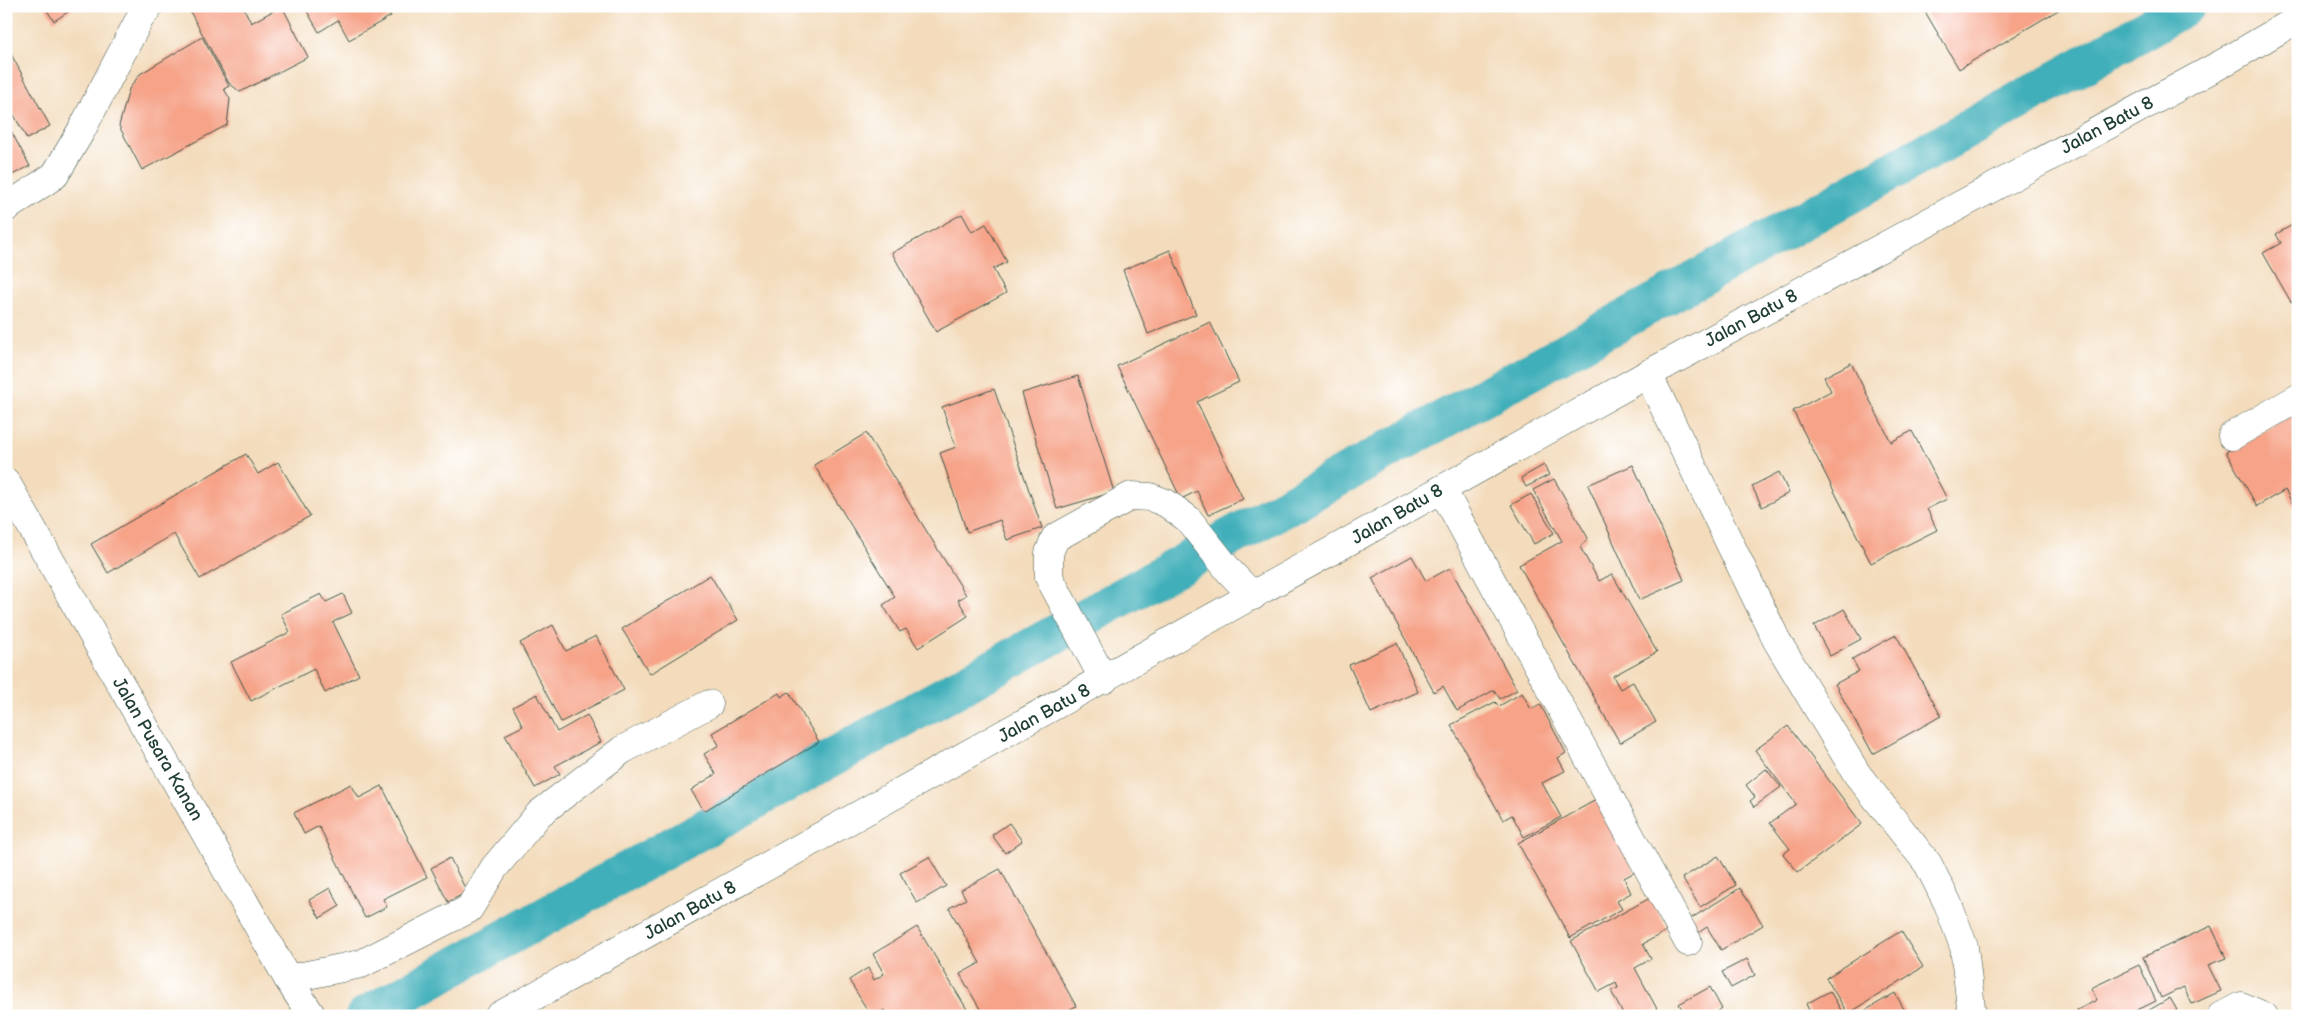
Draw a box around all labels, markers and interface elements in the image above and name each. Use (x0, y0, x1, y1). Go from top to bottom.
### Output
street label: Jalan Batu 8 (2057, 92, 2157, 159)
street label: Jalan Batu 8 (1701, 285, 1801, 352)
street label: Jalan Batu 8 (1348, 480, 1447, 549)
street label: Jalan Pusara Kanan (108, 674, 207, 825)
street label: Jalan Batu 8 (995, 680, 1094, 747)
street label: Jalan Batu 8 (641, 877, 740, 944)

